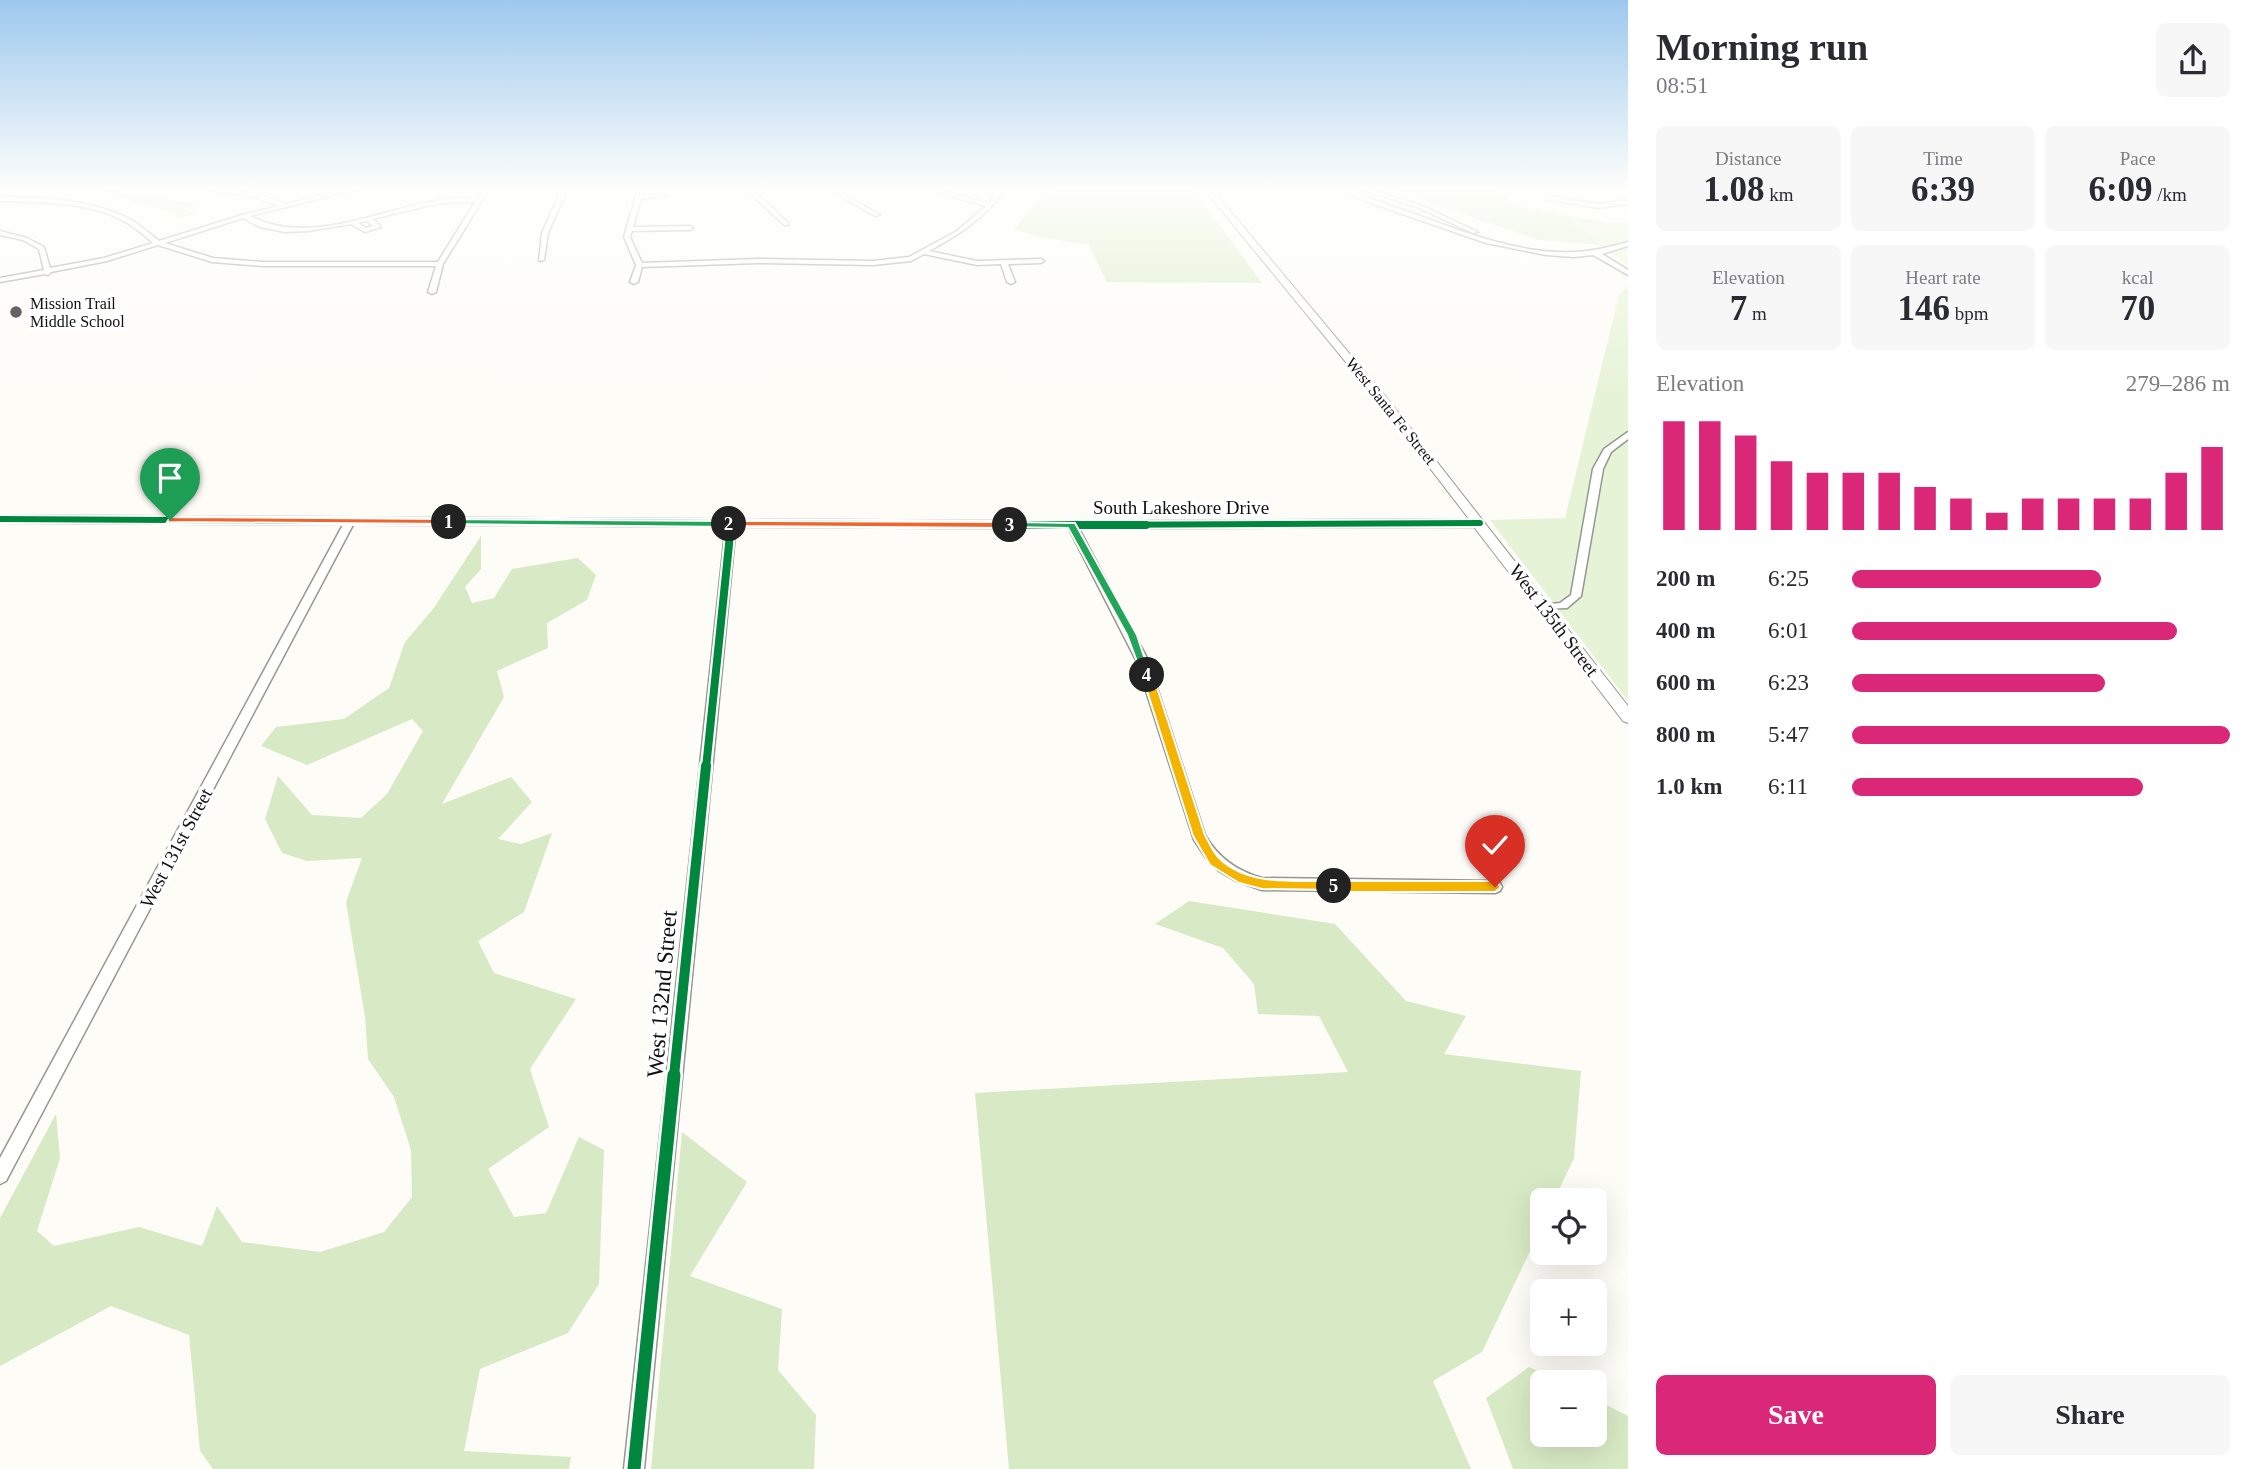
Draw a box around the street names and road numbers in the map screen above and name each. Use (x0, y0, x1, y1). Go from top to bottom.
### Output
street label: West Santa Fe Street (1343, 354, 1440, 468)
street label: South Lakeshore Drive (1093, 497, 1269, 518)
street label: West 135th Street (1505, 560, 1603, 681)
street label: West 131st Street (136, 784, 217, 911)
street label: West 132nd Street (642, 909, 682, 1079)

